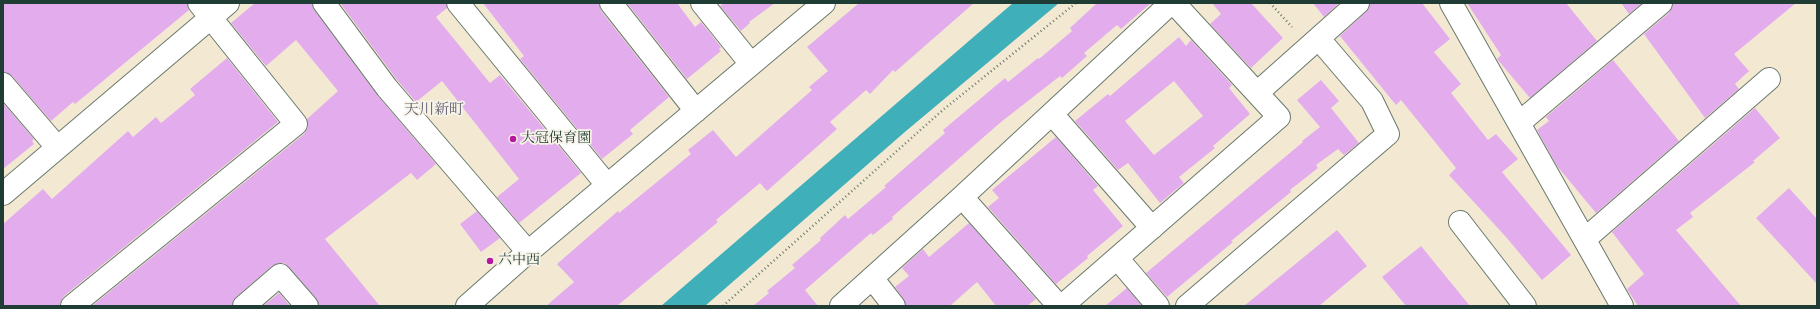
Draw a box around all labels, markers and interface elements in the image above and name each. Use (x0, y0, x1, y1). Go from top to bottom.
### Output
district label: 天川新町 (404, 101, 464, 119)
place label: 大冠保育園 (521, 131, 591, 147)
marker: 大冠保育園 (508, 134, 518, 144)
place label: 六中西 (498, 253, 540, 269)
marker: 六中西 (485, 256, 495, 266)

